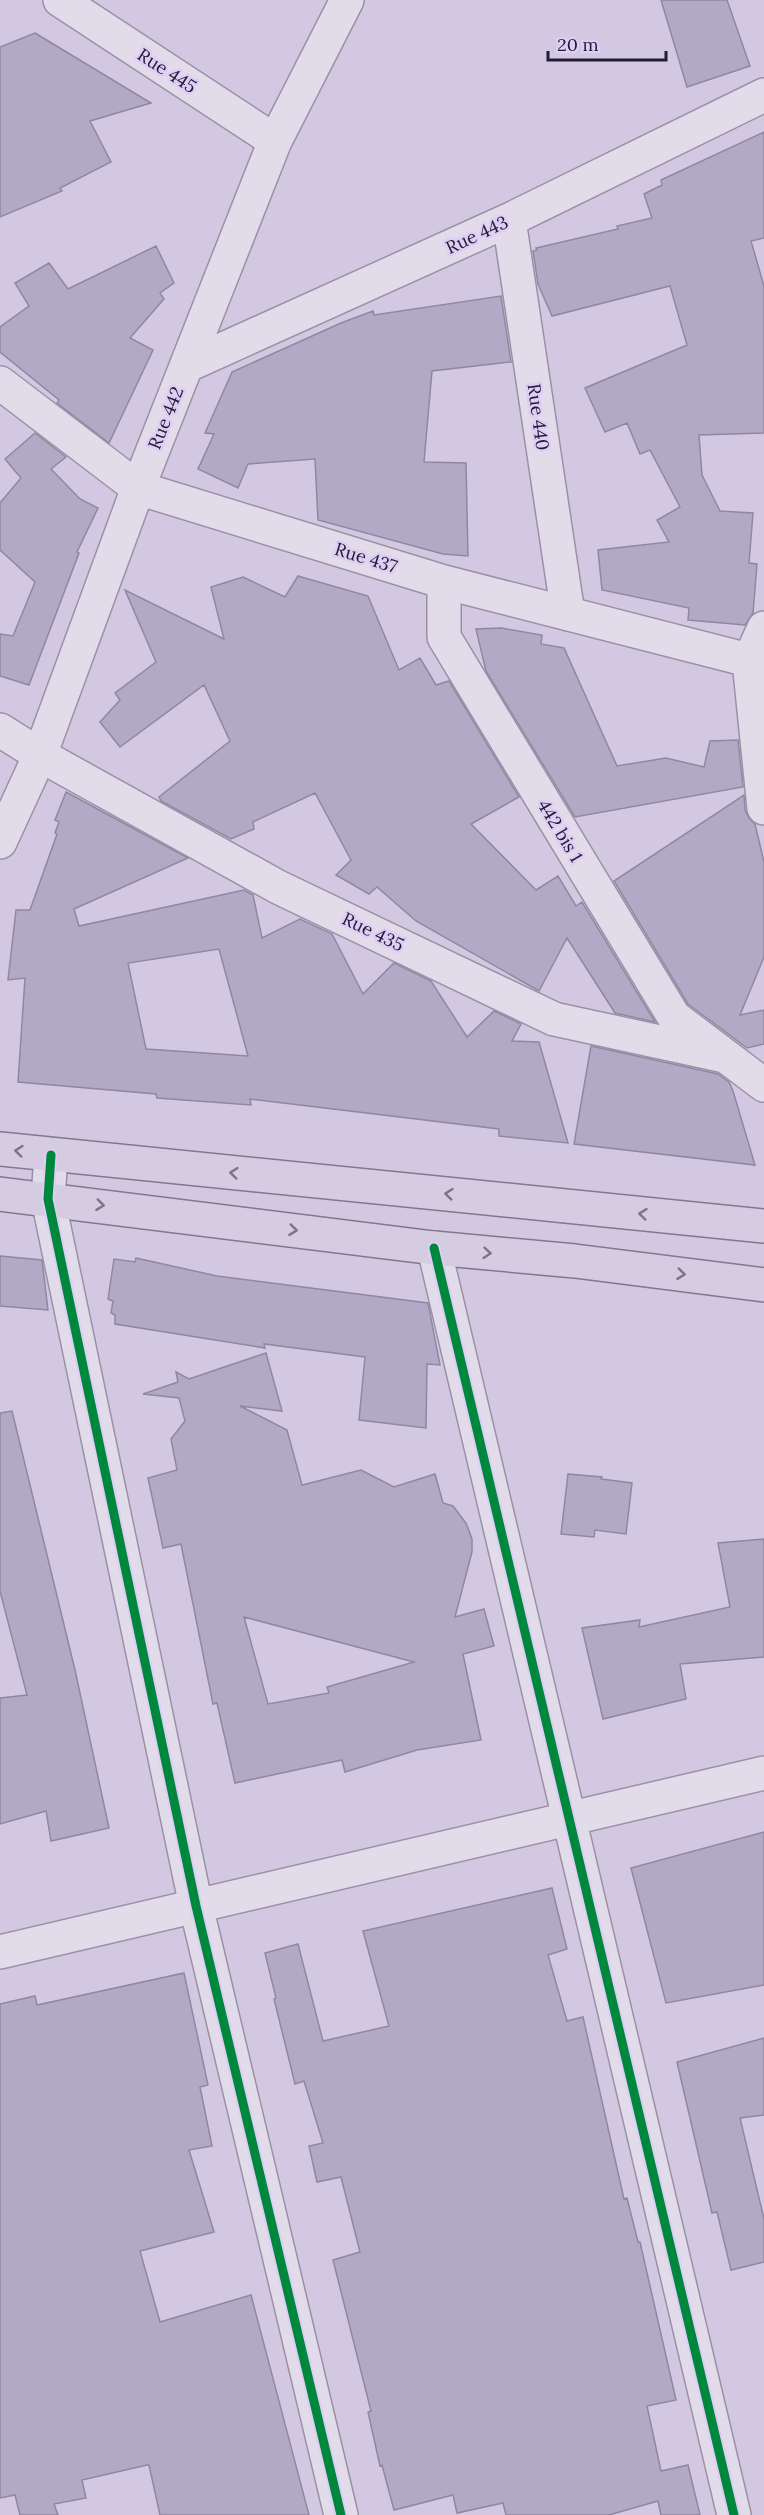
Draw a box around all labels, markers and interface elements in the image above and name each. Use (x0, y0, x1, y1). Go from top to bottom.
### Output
scale bar (548, 24, 666, 62)
text: 20 m (557, 33, 599, 56)
street label: Rue 445 (133, 43, 201, 98)
street label: Rue 443 (442, 210, 512, 259)
street label: Rue 440 (522, 382, 555, 452)
street label: Rue 442 (143, 383, 189, 453)
street label: Rue 437 (332, 537, 400, 578)
street label: 442 bis 1 (533, 795, 588, 866)
street label: Rue 435 (338, 907, 408, 956)
one-way arrow (15, 1145, 24, 1158)
one-way arrow (230, 1167, 239, 1180)
one-way arrow (445, 1188, 454, 1201)
one-way arrow (95, 1199, 104, 1211)
one-way arrow (639, 1208, 648, 1221)
one-way arrow (289, 1223, 298, 1236)
one-way arrow (482, 1246, 491, 1259)
one-way arrow (676, 1268, 685, 1280)

